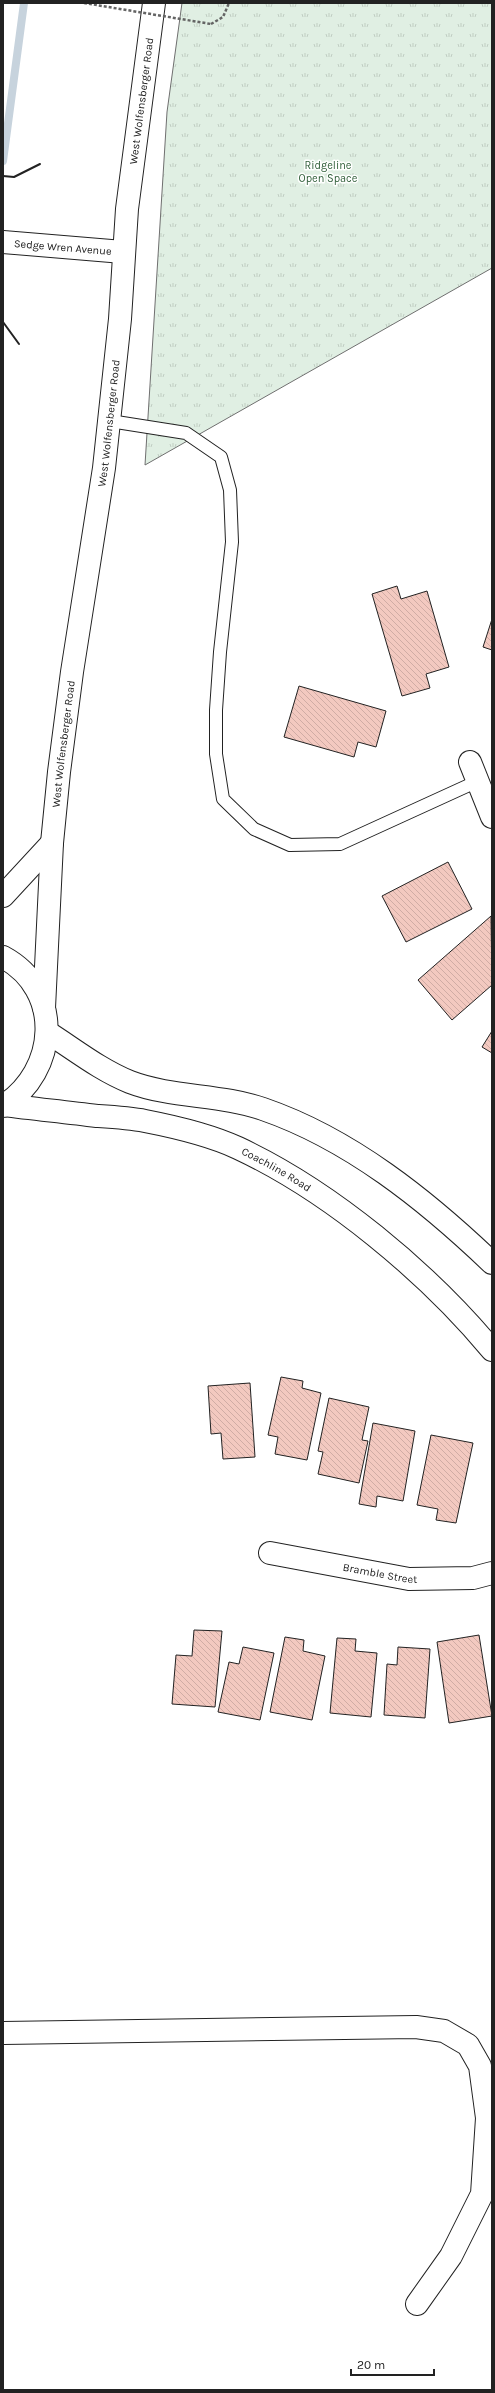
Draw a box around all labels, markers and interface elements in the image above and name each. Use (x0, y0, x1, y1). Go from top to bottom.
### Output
street label: West Wolfensberger Road (126, 37, 156, 165)
park label: Ridgeline Open Space (299, 159, 358, 185)
street label: Sedge Wren Avenue (13, 236, 112, 258)
street label: West Wolfensberger Road (95, 359, 122, 488)
street label: West Wolfensberger Road (49, 679, 77, 808)
street label: Coachline Road (240, 1144, 314, 1194)
street label: Bramble Street (342, 1560, 417, 1586)
scale bar (351, 2351, 434, 2377)
text: 20 m (357, 2358, 385, 2372)

